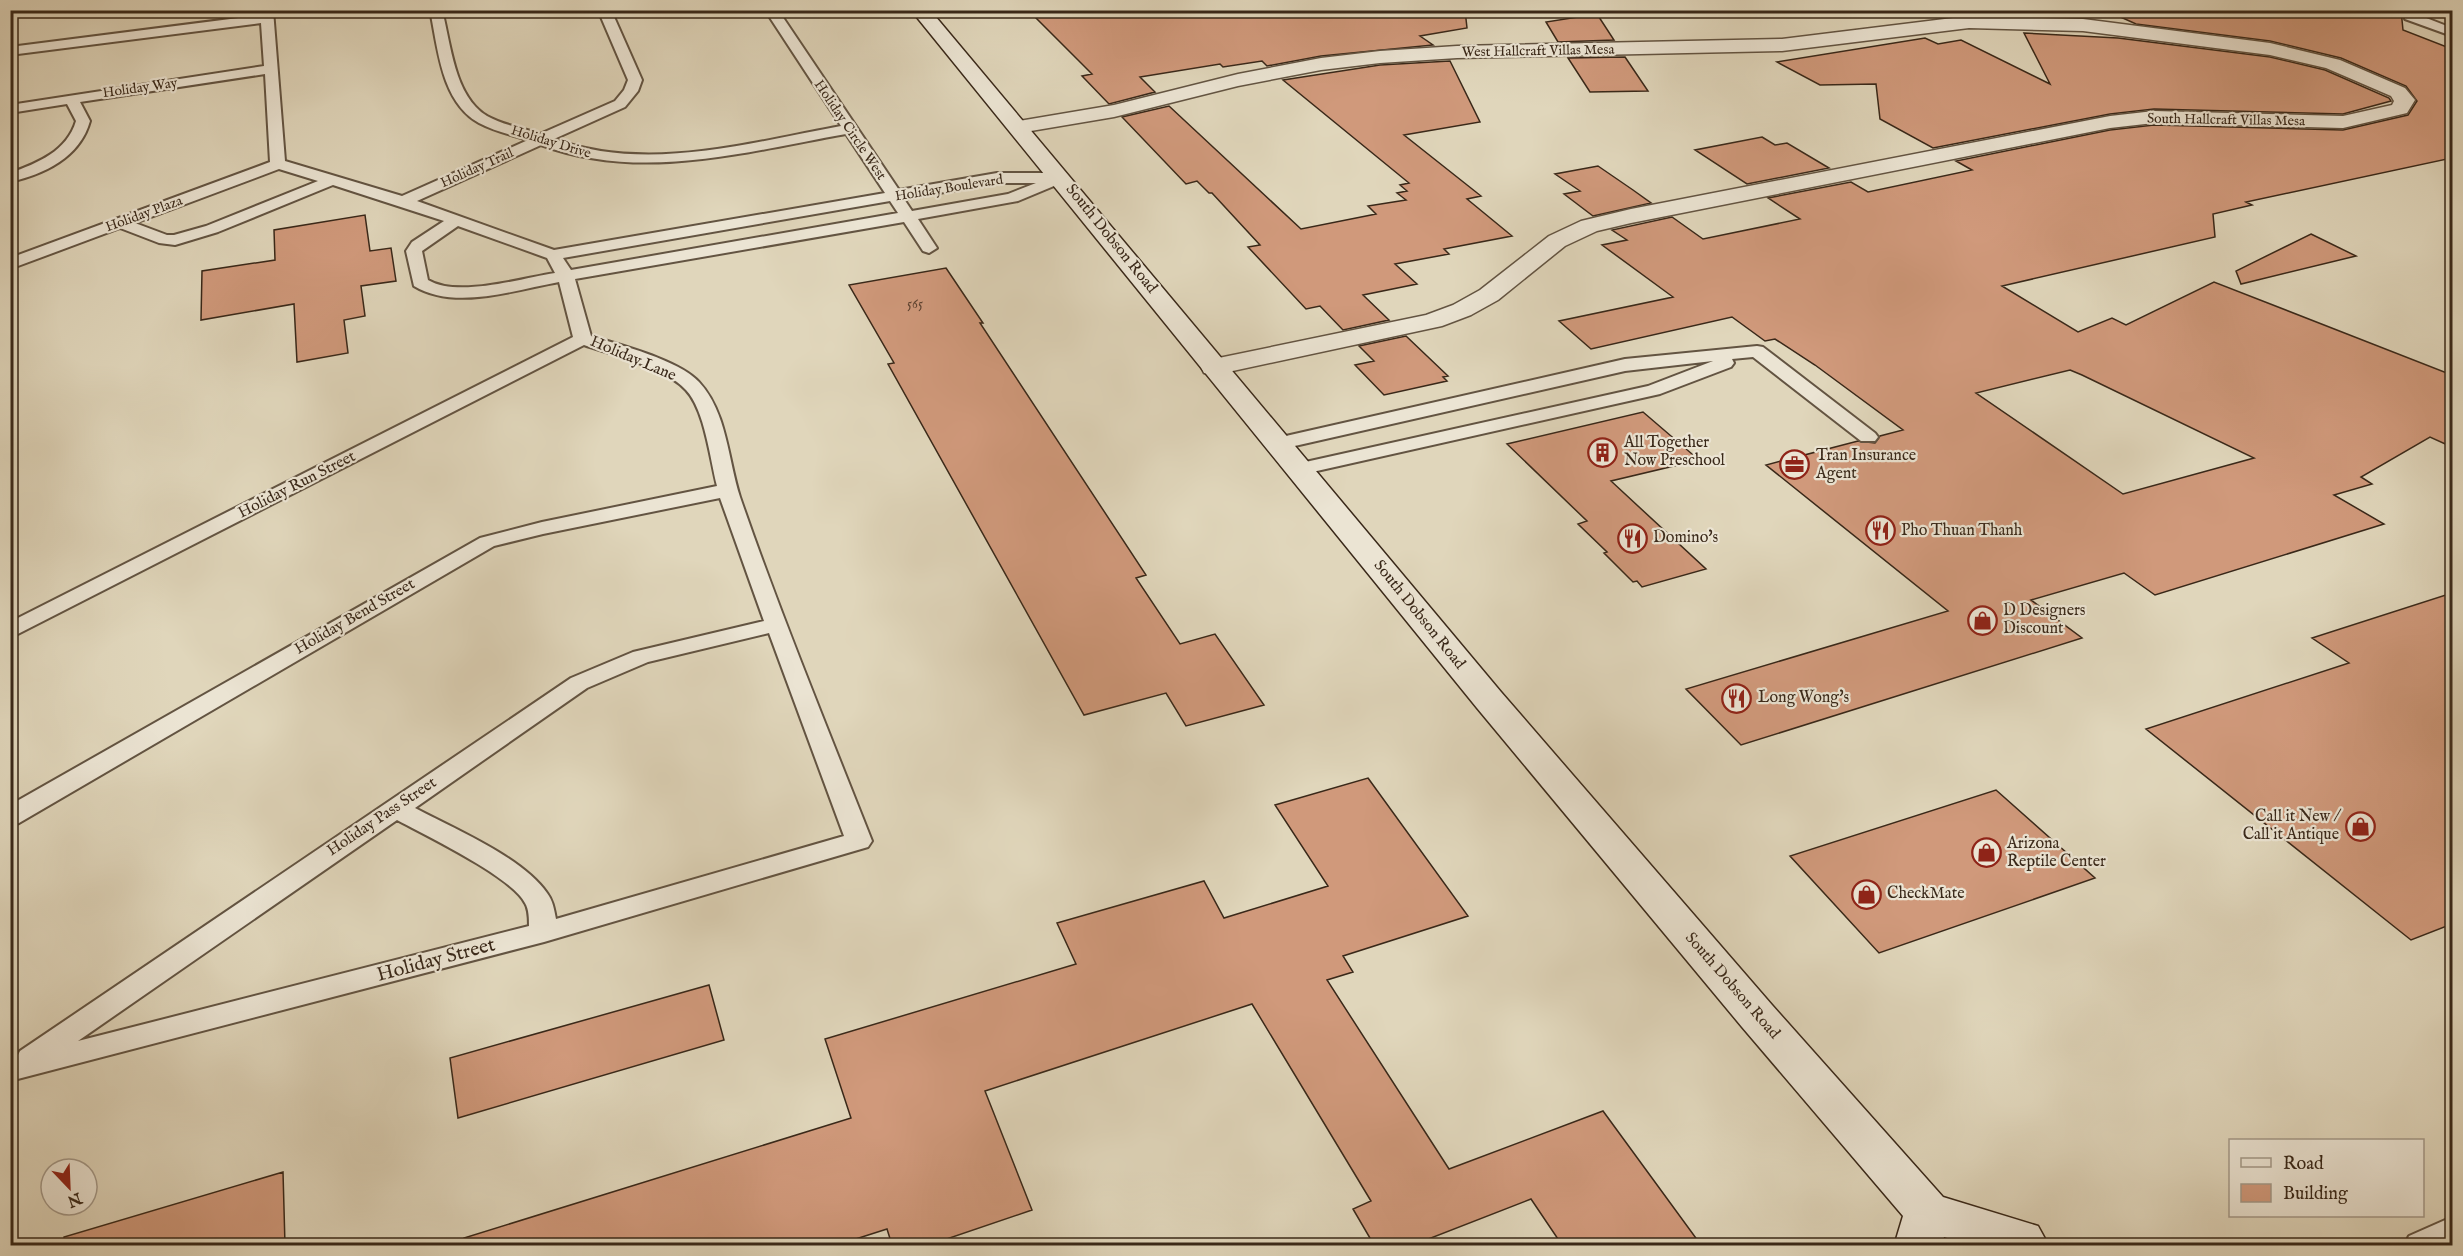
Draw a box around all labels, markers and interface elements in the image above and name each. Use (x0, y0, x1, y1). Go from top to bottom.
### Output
street label: West Hallcraft Villas Mesa (1461, 41, 1615, 61)
street label: Holiday Way (101, 74, 179, 102)
street label: Holiday Circle West (810, 76, 890, 184)
street label: South Hallcraft Villas Mesa (2147, 110, 2306, 130)
street label: Holiday Drive (509, 121, 594, 163)
street label: Holiday Trail (438, 144, 516, 192)
street label: Holiday Boulevard (894, 170, 1005, 205)
street label: South Dobson Road (1061, 180, 1162, 298)
street label: Holiday Plaza (103, 191, 186, 236)
house number: 565 (907, 295, 923, 313)
street label: Holiday Lane (587, 332, 679, 386)
place label: All Together Now Preschool (1623, 433, 1725, 471)
building icon: All Together Now Preschool (1587, 436, 1619, 468)
street label: Holiday Run Street (235, 446, 360, 523)
place label: Tran Insurance Agent (1815, 446, 1916, 484)
office icon: Tran Insurance Agent (1779, 449, 1811, 481)
restaurant icon: Pho Thuan Thanh (1864, 515, 1896, 547)
place label: Pho Thuan Thanh (1901, 521, 2023, 541)
restaurant icon: Domino's (1616, 522, 1648, 554)
place label: Domino's (1653, 528, 1719, 548)
street label: South Dobson Road (1369, 556, 1470, 674)
street label: Holiday Bend Street (291, 574, 419, 660)
place label: D Designers Discount (2003, 601, 2086, 639)
shop icon: D Designers Discount (1966, 604, 1998, 636)
restaurant icon: Long Wong's (1721, 682, 1753, 714)
place label: Long Wong's (1758, 688, 1850, 708)
street label: Holiday Pass Street (323, 773, 441, 861)
place label: Call it New / Call it Antique (2243, 807, 2342, 845)
shop icon: Call it New / Call it Antique (2344, 810, 2376, 842)
place label: Arizona Reptile Center (2006, 834, 2106, 872)
shop icon: Arizona Reptile Center (1970, 837, 2002, 869)
shop icon: CheckMate (1850, 878, 1882, 910)
place label: CheckMate (1887, 884, 1964, 904)
street label: South Dobson Road (1680, 929, 1784, 1044)
street label: Holiday Street (374, 932, 498, 988)
legend (2229, 1139, 2424, 1217)
text: Road (2283, 1153, 2324, 1176)
north arrow (39, 1157, 99, 1217)
text: Building (2283, 1183, 2348, 1206)
text: N (64, 1187, 85, 1211)

